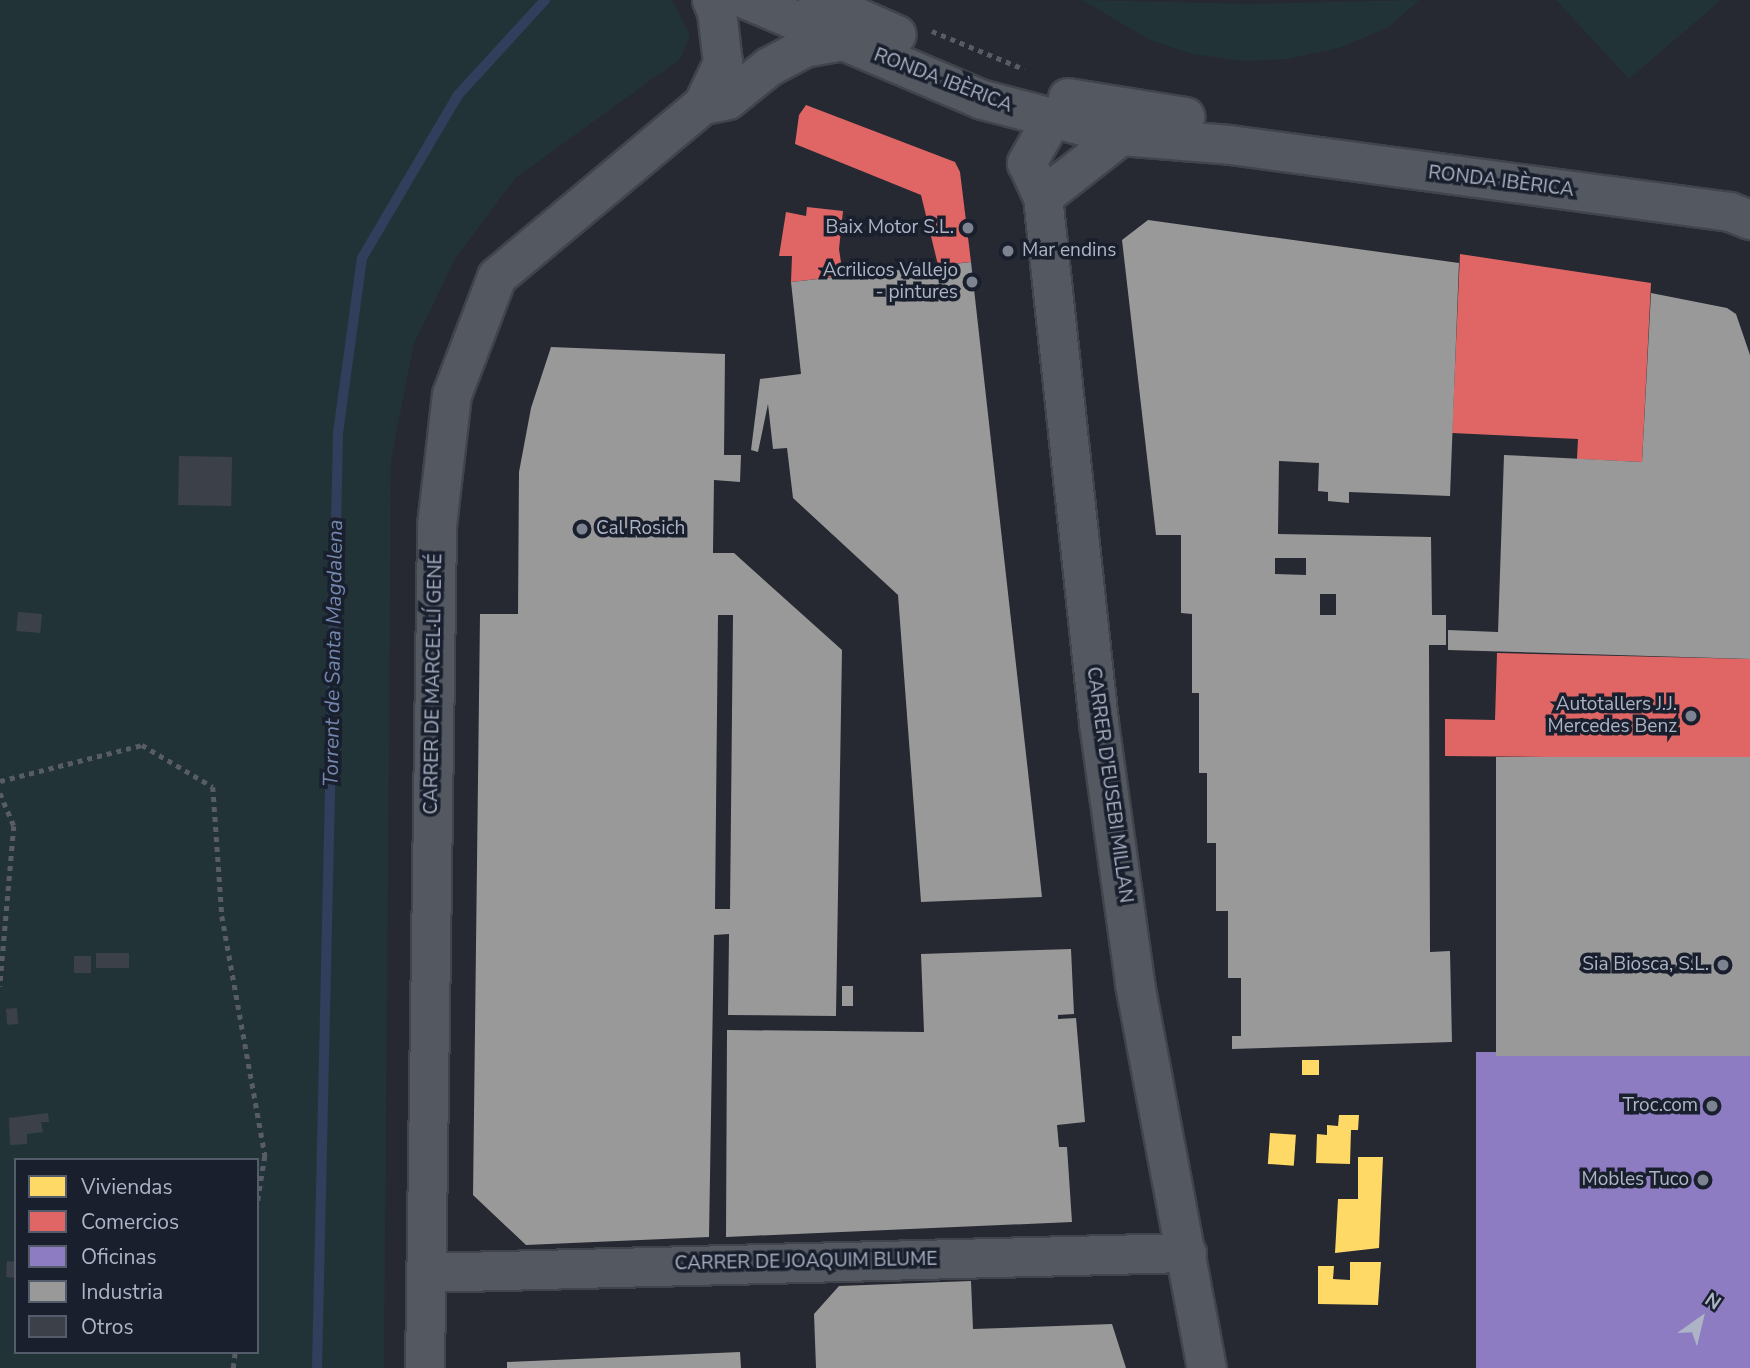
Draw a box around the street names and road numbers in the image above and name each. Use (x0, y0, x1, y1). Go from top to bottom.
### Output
street label: RONDA IBÈRICA (871, 44, 1015, 118)
street label: RONDA IBÈRICA (1427, 162, 1575, 202)
street label: CARRER DE MARCEL·LÍ GENÉ (420, 553, 448, 815)
street label: CARRER D'EUSEBI MILLAN (1081, 665, 1137, 905)
street label: CARRER DE JOAQUIM BLUME (674, 1248, 938, 1276)

